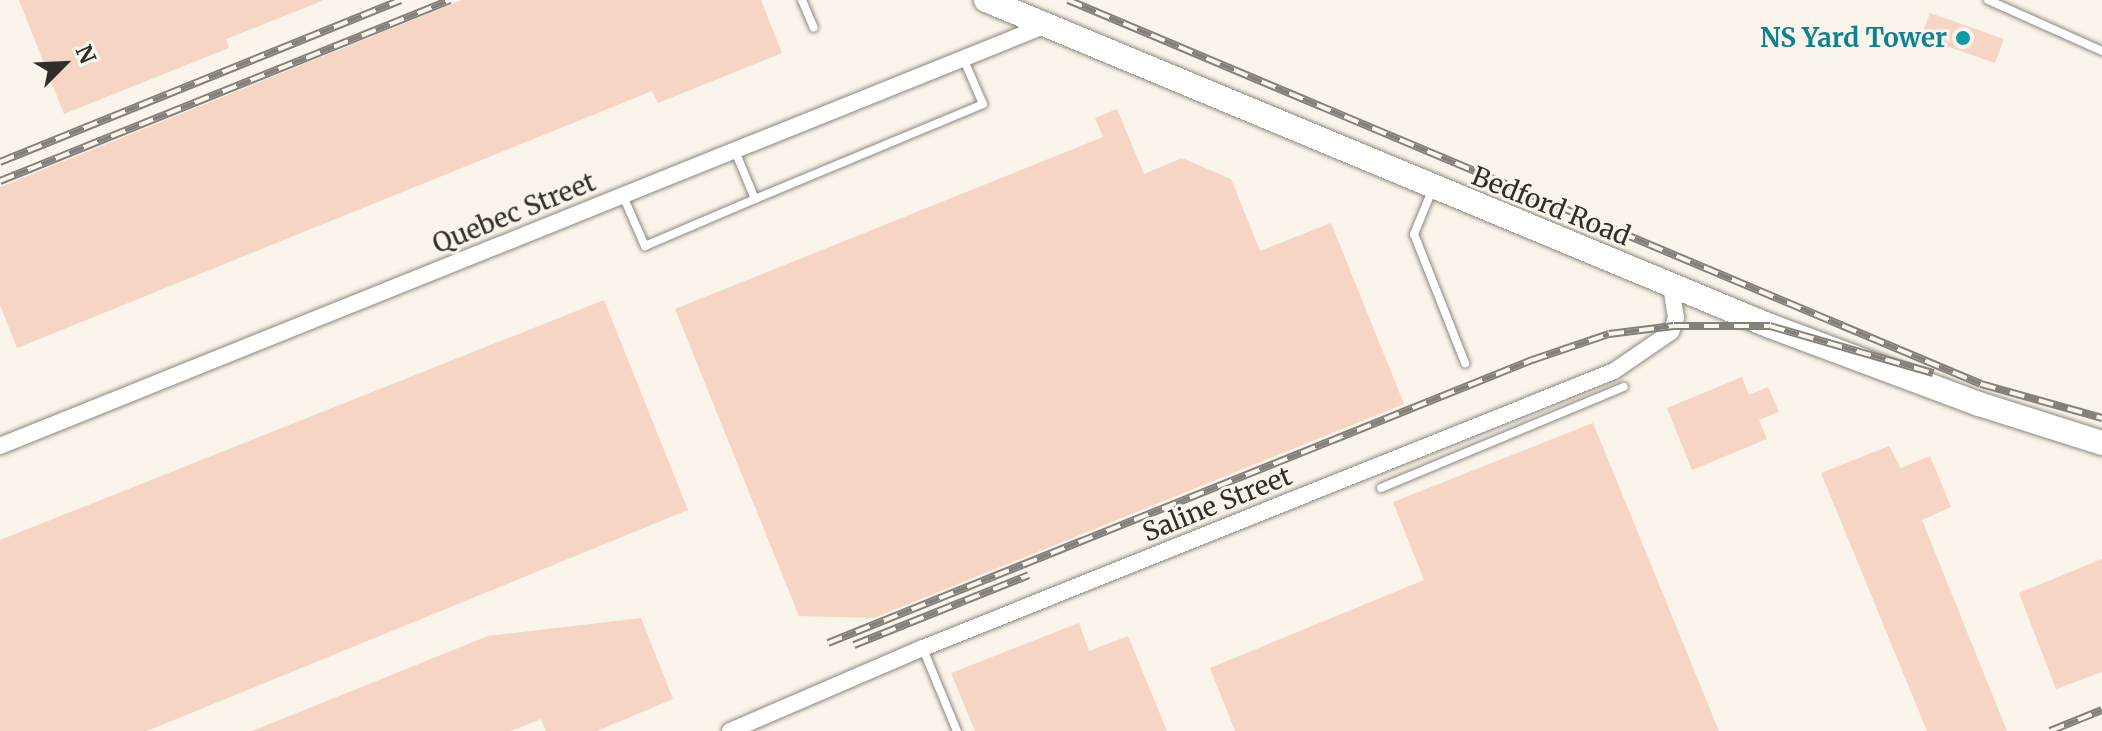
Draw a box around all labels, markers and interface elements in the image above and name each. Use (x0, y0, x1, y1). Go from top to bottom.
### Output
place label: NS Yard Tower (1760, 22, 1947, 54)
north arrow (24, 24, 104, 104)
marker: NS Yard Tower (1954, 29, 1972, 47)
text: N (70, 41, 102, 68)
street label: Bedford Road (1467, 160, 1635, 252)
street label: Quebec Street (428, 166, 600, 260)
street label: Saline Street (1138, 460, 1296, 548)

